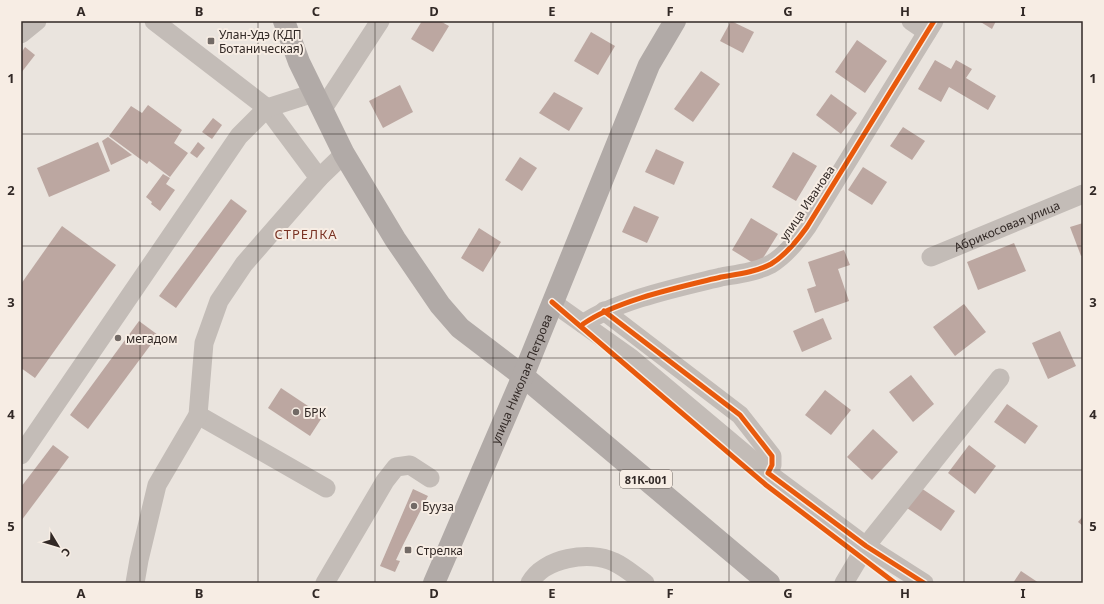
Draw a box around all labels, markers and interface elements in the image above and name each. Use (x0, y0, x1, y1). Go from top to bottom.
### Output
text: A (77, 2, 86, 20)
text: B (195, 2, 203, 20)
text: C (312, 2, 320, 20)
text: D (429, 2, 439, 20)
text: E (548, 2, 556, 20)
text: F (666, 2, 674, 20)
text: G (783, 2, 793, 20)
text: H (900, 2, 910, 20)
text: I (1020, 2, 1026, 20)
place label: Улан-Удэ (КДП Ботаническая) (219, 26, 304, 57)
marker: Улан-Удэ (КДП Ботаническая) (206, 36, 216, 46)
text: 1 (7, 69, 15, 87)
text: 1 (1089, 69, 1097, 87)
street label: улица Иванова (775, 162, 839, 244)
text: 2 (7, 181, 15, 199)
text: 2 (1089, 181, 1097, 199)
street label: Абрикосовая улица (951, 196, 1062, 255)
district label: СТРЕЛКА (274, 225, 338, 243)
text: 3 (7, 293, 15, 311)
text: 3 (1089, 293, 1097, 311)
street label: улица Николая Петрова (486, 311, 556, 446)
place label: мегадом (126, 330, 177, 347)
marker: мегадом (113, 333, 123, 343)
place label: БРК (304, 404, 327, 421)
text: 4 (7, 405, 15, 423)
text: 4 (1089, 405, 1097, 423)
marker: БРК (291, 407, 301, 417)
road number: 81К-001 (620, 470, 672, 488)
place label: Бууза (422, 498, 454, 515)
marker: Бууза (409, 501, 419, 511)
text: 5 (7, 517, 15, 535)
text: 5 (1089, 517, 1097, 535)
north arrow (38, 526, 78, 566)
place label: Стрелка (416, 542, 463, 559)
text: С (58, 545, 74, 560)
marker: Стрелка (403, 545, 413, 555)
text: A (77, 584, 86, 602)
text: B (195, 584, 203, 602)
text: C (312, 584, 320, 602)
text: D (429, 584, 439, 602)
text: E (548, 584, 556, 602)
text: F (666, 584, 674, 602)
text: G (783, 584, 793, 602)
text: H (900, 584, 910, 602)
text: I (1020, 584, 1026, 602)

